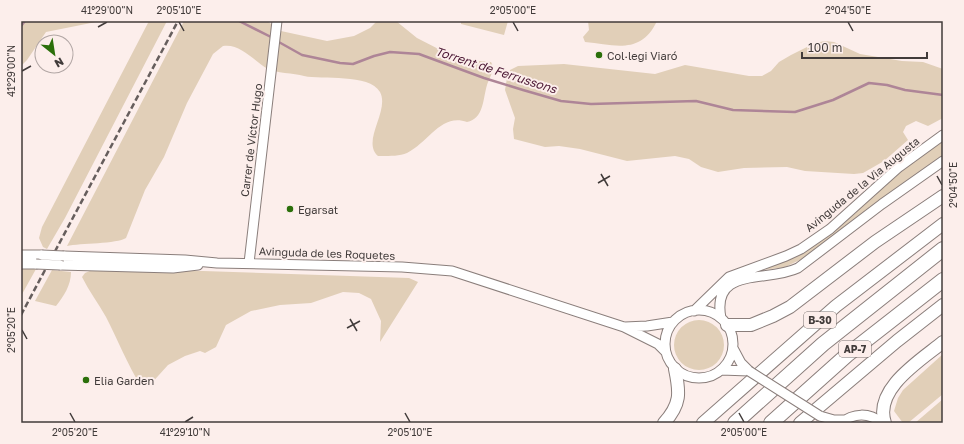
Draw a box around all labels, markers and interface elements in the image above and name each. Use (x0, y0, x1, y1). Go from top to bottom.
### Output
text: 41°29'00"N (81, 4, 133, 16)
text: 2°05'10"E (157, 4, 201, 16)
text: 2°05'00"E (490, 4, 536, 16)
text: 2°04'50"E (825, 4, 871, 16)
north arrow (34, 34, 74, 74)
scale bar (802, 34, 927, 60)
text: 100 m (808, 40, 842, 55)
water label: Torrent de Ferrussons (434, 43, 559, 97)
text: 41°29'00"N (5, 45, 17, 97)
place label: Col·legi Viaró (607, 49, 678, 62)
marker: Col·legi Viaró (594, 50, 604, 60)
text: N (52, 55, 66, 71)
street label: Carrer de Víctor Hugo (238, 82, 264, 197)
street label: Avinguda de la Via Augusta (802, 134, 922, 234)
text: 2°04'50"E (947, 162, 959, 208)
place label: Egarsat (298, 203, 338, 216)
marker: Egarsat (285, 204, 295, 214)
street label: Avinguda de les Roquetes (259, 244, 396, 262)
text: 2°05'20"E (5, 307, 17, 353)
road number: B-30 (804, 312, 836, 328)
road number: AP-7 (839, 341, 871, 357)
place label: Elia Garden (94, 374, 154, 387)
marker: Elia Garden (81, 375, 91, 385)
text: 2°05'20"E (52, 426, 98, 438)
text: 41°29'10"N (160, 426, 210, 438)
text: 2°05'10"E (388, 426, 432, 438)
text: 2°05'00"E (721, 426, 767, 438)

